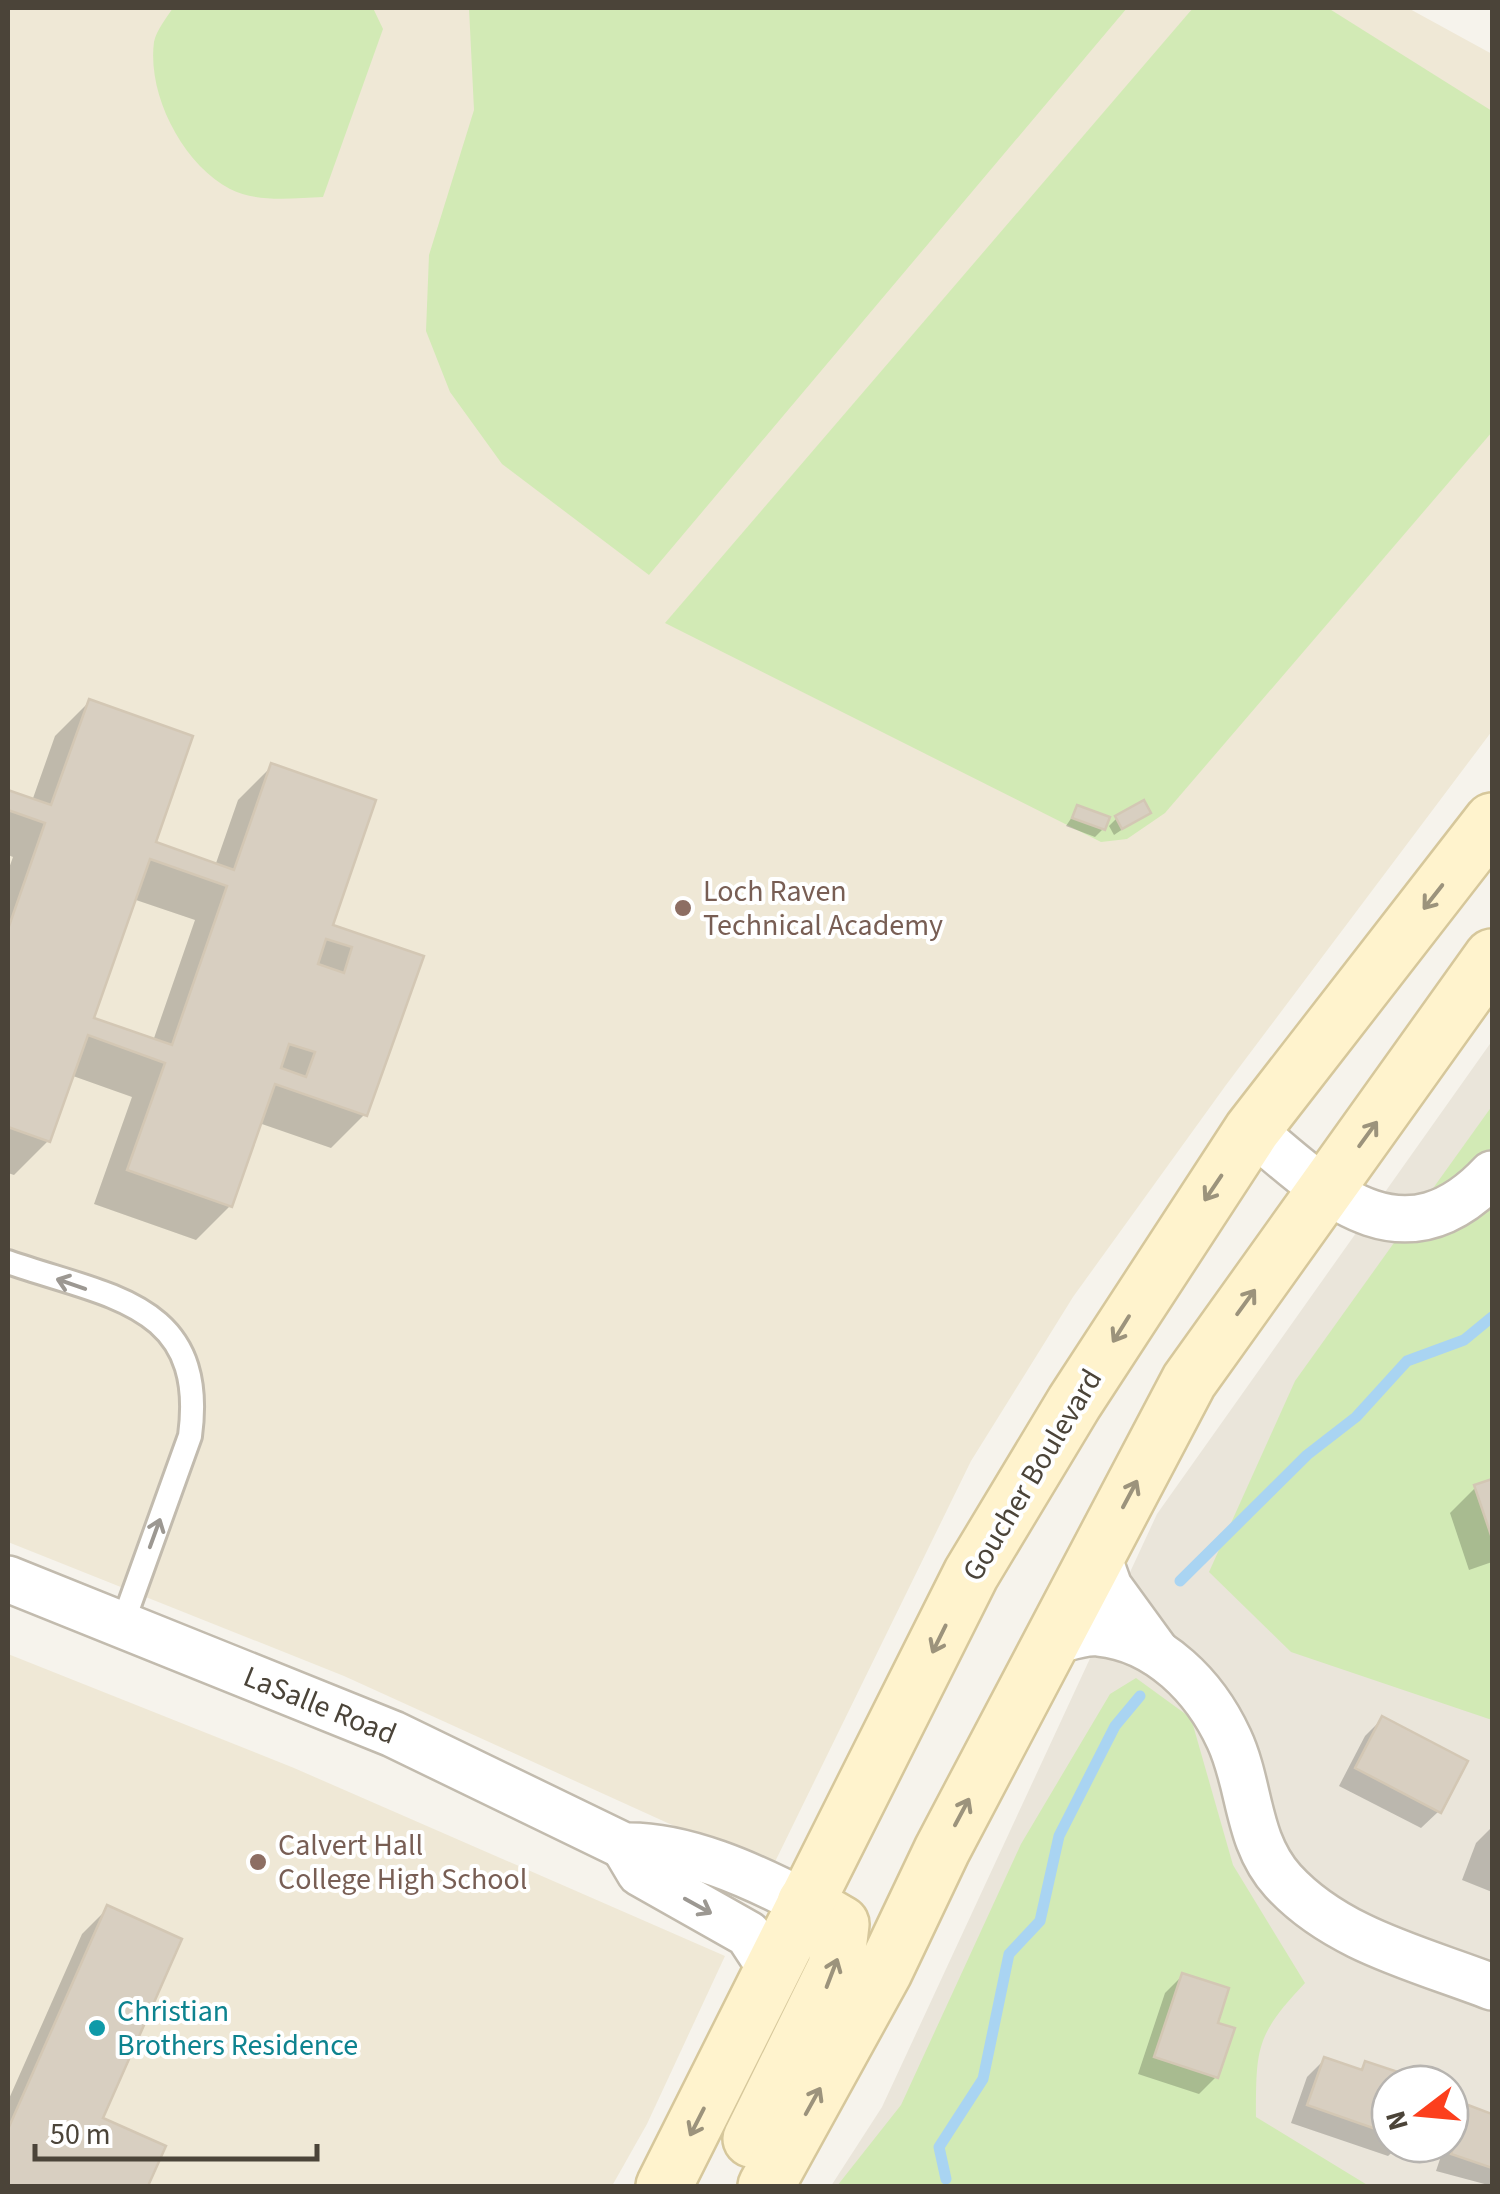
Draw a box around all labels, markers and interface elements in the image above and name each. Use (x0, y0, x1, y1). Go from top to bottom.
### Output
place label: Loch Raven Technical Academy (703, 870, 943, 947)
one-way arrow (1422, 884, 1444, 910)
marker: Loch Raven Technical Academy (672, 897, 694, 919)
one-way arrow (1358, 1121, 1379, 1148)
one-way arrow (1203, 1174, 1224, 1202)
one-way arrow (56, 1274, 88, 1292)
one-way arrow (1236, 1289, 1257, 1316)
one-way arrow (1111, 1314, 1132, 1343)
street label: Goucher Boulevard (952, 1361, 1113, 1589)
one-way arrow (1121, 1480, 1140, 1510)
one-way arrow (148, 1518, 166, 1550)
one-way arrow (929, 1624, 948, 1653)
street label: LaSalle Road (237, 1655, 403, 1756)
one-way arrow (952, 1798, 972, 1828)
place label: Calvert Hall College High School (278, 1824, 527, 1901)
marker: Calvert Hall College High School (247, 1851, 269, 1873)
one-way arrow (683, 1896, 712, 1916)
one-way arrow (824, 1959, 842, 1990)
place label: Christian Brothers Residence (117, 1990, 358, 2067)
marker: Christian Brothers Residence (86, 2017, 108, 2039)
north arrow (1370, 2064, 1470, 2164)
one-way arrow (803, 2087, 823, 2117)
scale bar (35, 2099, 318, 2161)
one-way arrow (687, 2106, 706, 2136)
text: N (1375, 2106, 1419, 2135)
text: 50 m (50, 2113, 111, 2156)

